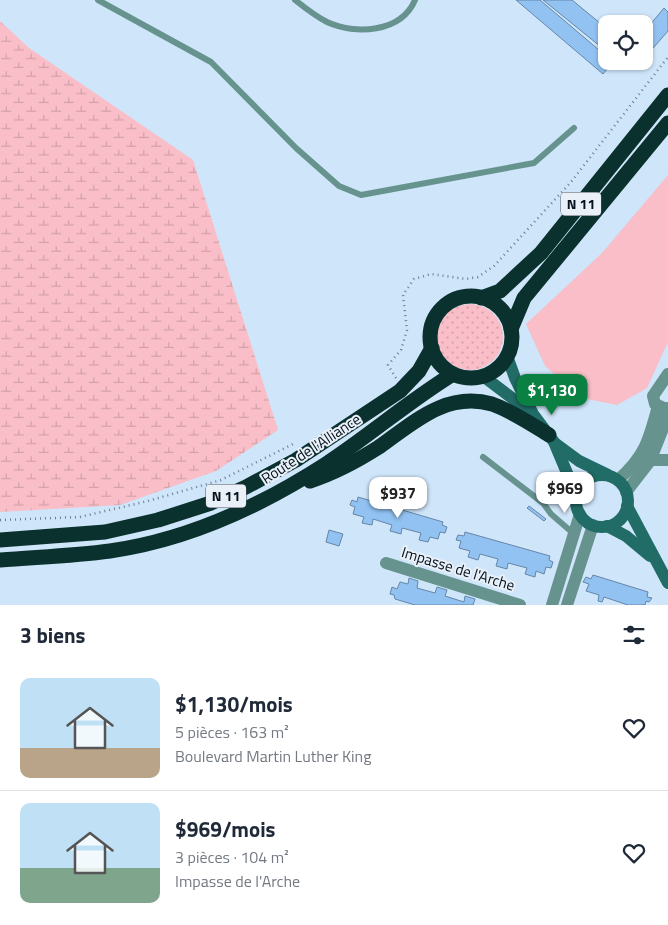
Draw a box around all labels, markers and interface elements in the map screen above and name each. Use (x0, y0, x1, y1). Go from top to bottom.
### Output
map controls (598, 15, 653, 70)
button: locate (598, 15, 653, 70)
road number: N 11 (561, 192, 601, 215)
pin: $1,130 (511, 374, 593, 416)
text: $1,130 (527, 378, 577, 402)
street label: Route de l'Alliance (256, 408, 365, 489)
pin: $969 (535, 472, 595, 514)
pin: $937 (368, 476, 428, 519)
text: $969 (547, 476, 583, 500)
text: $937 (380, 481, 416, 505)
road number: N 11 (206, 484, 246, 508)
street label: Impasse de l'Arche (399, 540, 518, 597)
text: 3 biens (20, 619, 85, 651)
icon: filters (620, 621, 648, 649)
text: $1,130/mois (175, 688, 293, 720)
icon: home (60, 698, 120, 758)
icon: heart (620, 714, 648, 742)
text: 5 pièces · 163 m² (175, 720, 289, 744)
text: Boulevard Martin Luther King (175, 744, 371, 768)
text: $969/mois (175, 813, 276, 845)
icon: home (60, 823, 120, 883)
icon: heart (620, 839, 648, 867)
text: 3 pièces · 104 m² (175, 845, 289, 869)
text: Impasse de l'Arche (175, 869, 300, 893)

